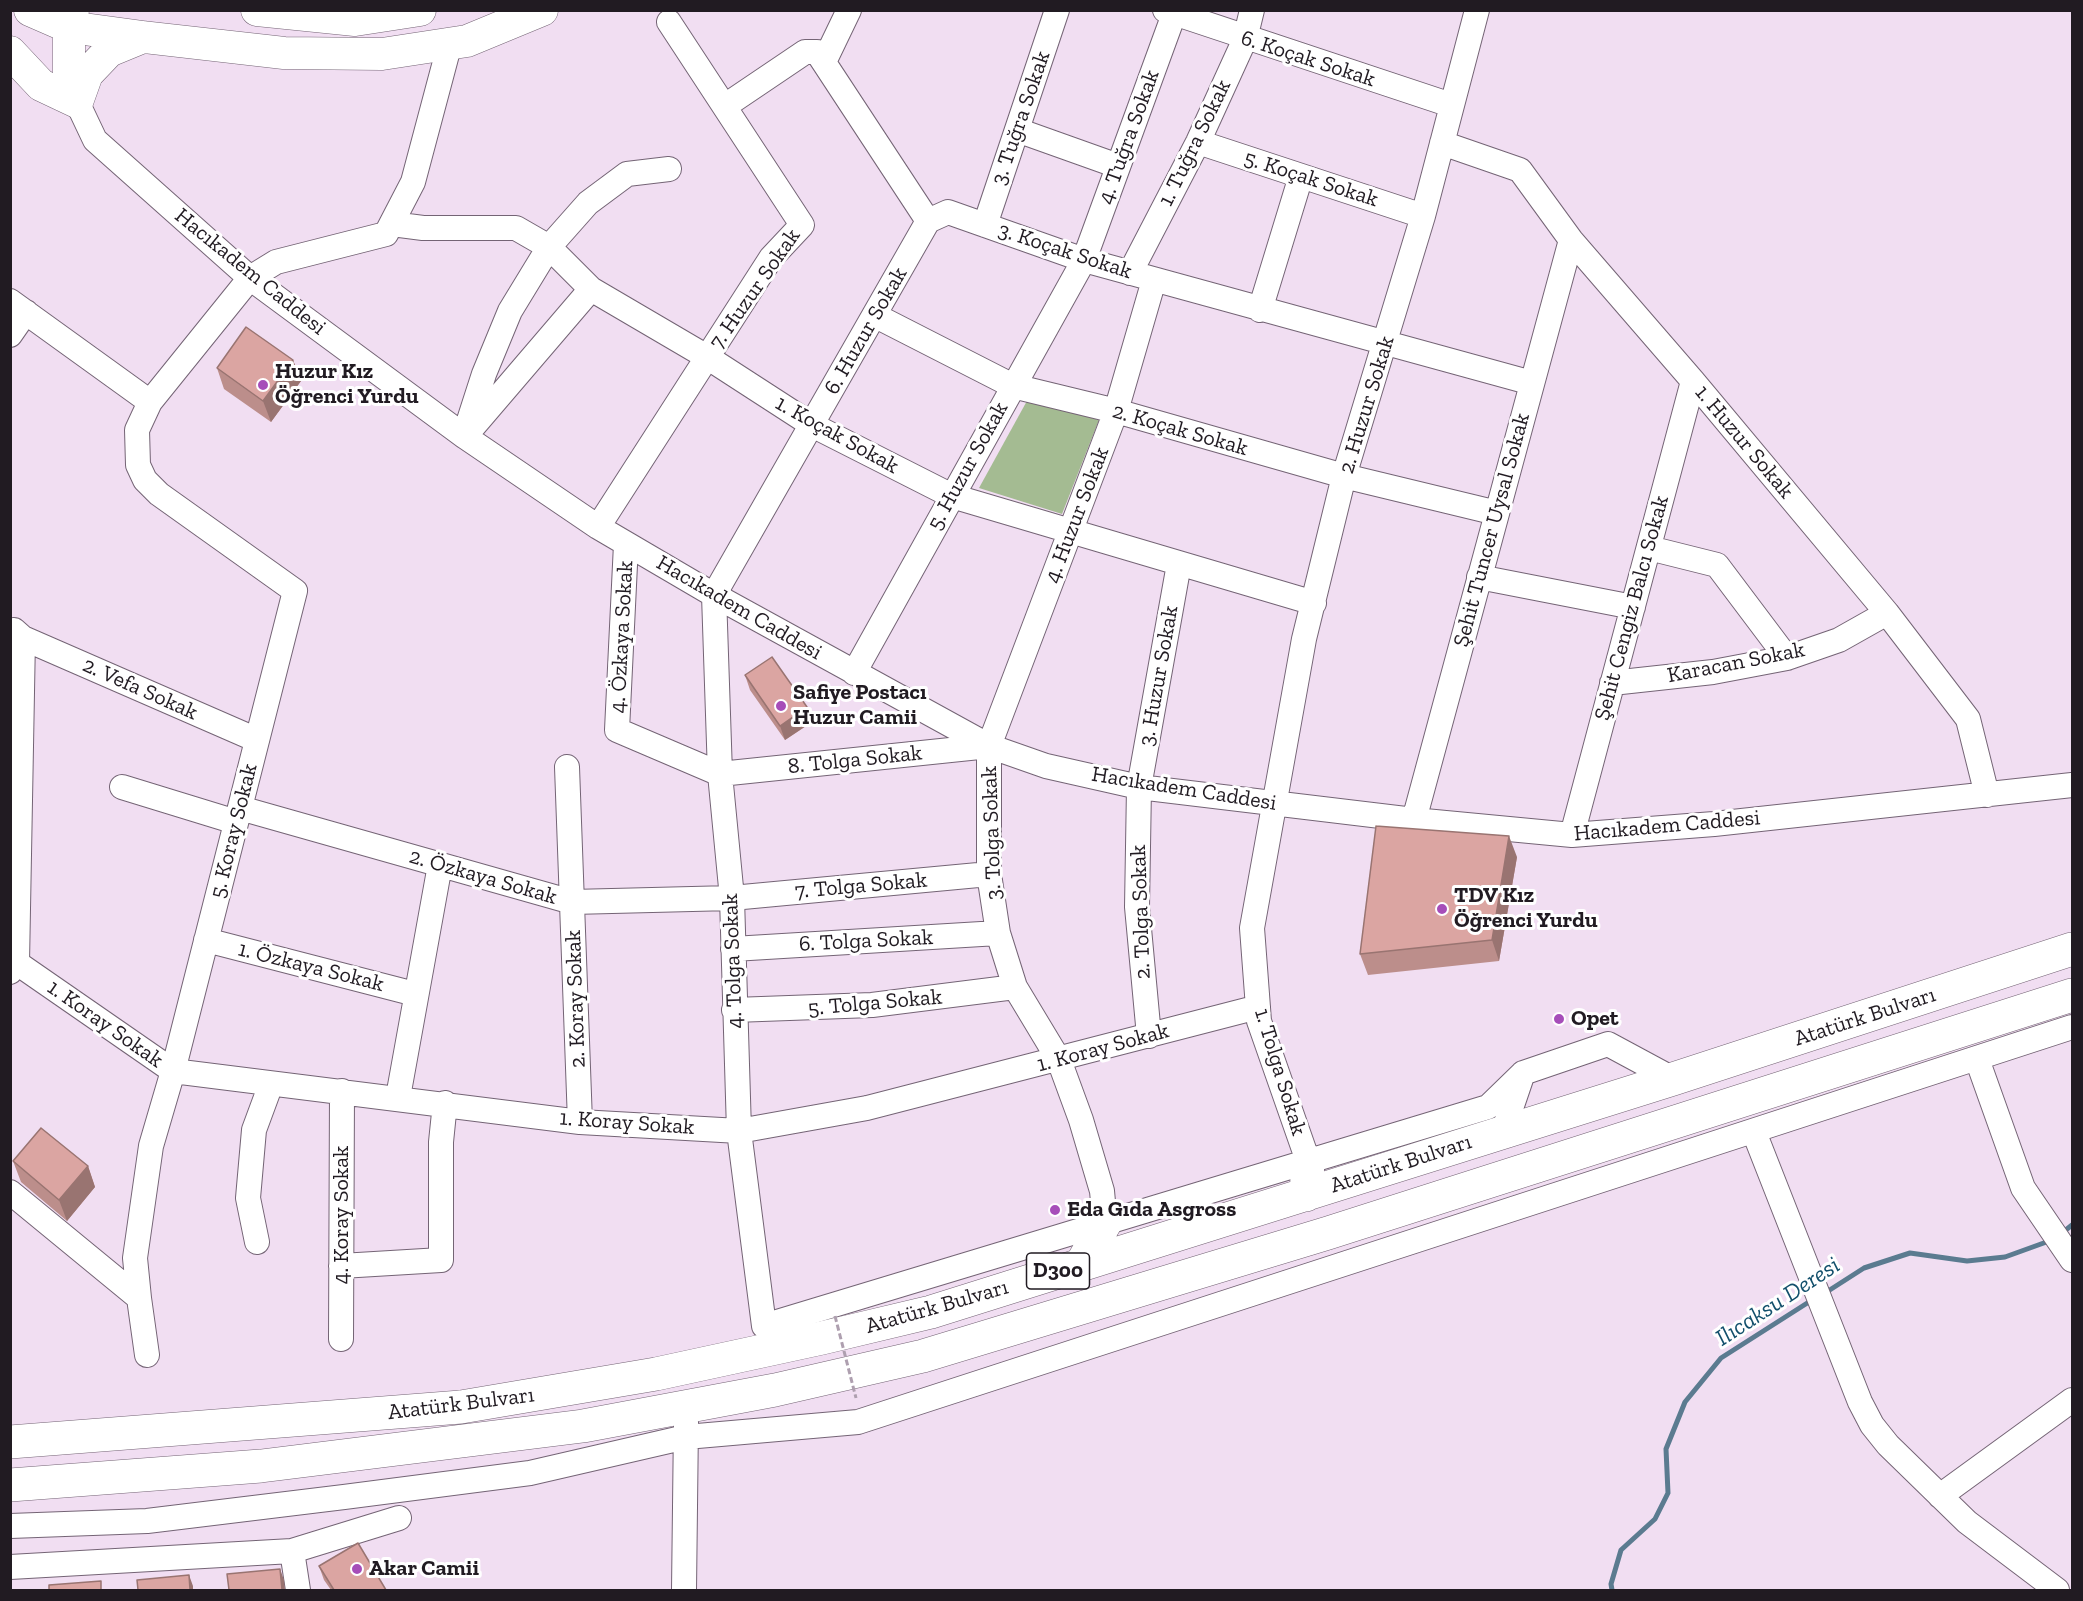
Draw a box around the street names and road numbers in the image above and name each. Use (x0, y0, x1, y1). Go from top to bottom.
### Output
street label: 6. Koçak Sokak (1237, 25, 1379, 93)
street label: 3. Tuğra Sokak (986, 48, 1056, 188)
street label: 4. Tuğra Sokak (1092, 66, 1166, 208)
street label: 1. Tuğra Sokak (1153, 75, 1237, 211)
street label: 5. Koçak Sokak (1241, 145, 1381, 213)
street label: Hacıkadem Caddesi (169, 203, 331, 341)
street label: 3. Koçak Sokak (995, 217, 1135, 285)
street label: 7. Huzur Sokak (704, 224, 806, 354)
street label: 6. Huzur Sokak (819, 263, 913, 399)
street label: 2. Huzur Sokak (1334, 333, 1400, 477)
street label: 1. Huzur Sokak (1689, 380, 1799, 504)
street label: 1. Koçak Sokak (771, 390, 903, 480)
street label: 5. Huzur Sokak (922, 397, 1014, 535)
street label: 2. Koçak Sokak (1109, 398, 1251, 462)
street label: Şehit Tuncer Uysal Sokak (1448, 410, 1536, 650)
street label: 4. Huzur Sokak (1039, 443, 1115, 587)
street label: Şehit Cengiz Balcı Sokak (1589, 493, 1675, 723)
street label: Hacıkadem Caddesi (651, 550, 827, 666)
street label: 4. Özkaya Sokak (605, 560, 639, 714)
street label: 3. Huzur Sokak (1134, 604, 1184, 748)
street label: Karacan Sokak (1665, 637, 1807, 689)
street label: 2. Vefa Sokak (78, 652, 202, 726)
street label: 8. Tolga Sokak (787, 740, 923, 780)
street label: 5. Koray Sokak (204, 761, 264, 901)
street label: Hacıkadem Caddesi (1090, 761, 1278, 817)
street label: 3. Tolga Sokak (976, 766, 1008, 900)
street label: Hacıkadem Caddesi (1573, 805, 1761, 847)
street label: 2. Özkaya Sokak (406, 843, 560, 911)
street label: 2. Tolga Sokak (1125, 844, 1157, 980)
street label: 7. Tolga Sokak (794, 867, 928, 905)
street label: 4. Tolga Sokak (717, 893, 749, 1029)
street label: 6. Tolga Sokak (798, 924, 934, 958)
street label: 2. Koray Sokak (560, 930, 592, 1068)
street label: 1. Özkaya Sokak (235, 936, 387, 998)
street label: 1. Koray Sokak (42, 974, 168, 1074)
street label: Atatürk Bulvarı (1791, 982, 1939, 1052)
street label: 5. Tolga Sokak (807, 984, 943, 1022)
street label: 1. Tolga Sokak (1248, 1005, 1312, 1139)
street label: 1. Koray Sokak (1034, 1018, 1172, 1078)
street label: 1. Koray Sokak (559, 1105, 695, 1141)
street label: Atatürk Bulvarı (1327, 1129, 1475, 1199)
street label: 4. Koray Sokak (329, 1146, 355, 1284)
road number: D300 (1026, 1253, 1090, 1289)
street label: Atatürk Bulvarı (863, 1274, 1011, 1340)
street label: Atatürk Bulvarı (386, 1382, 536, 1426)

